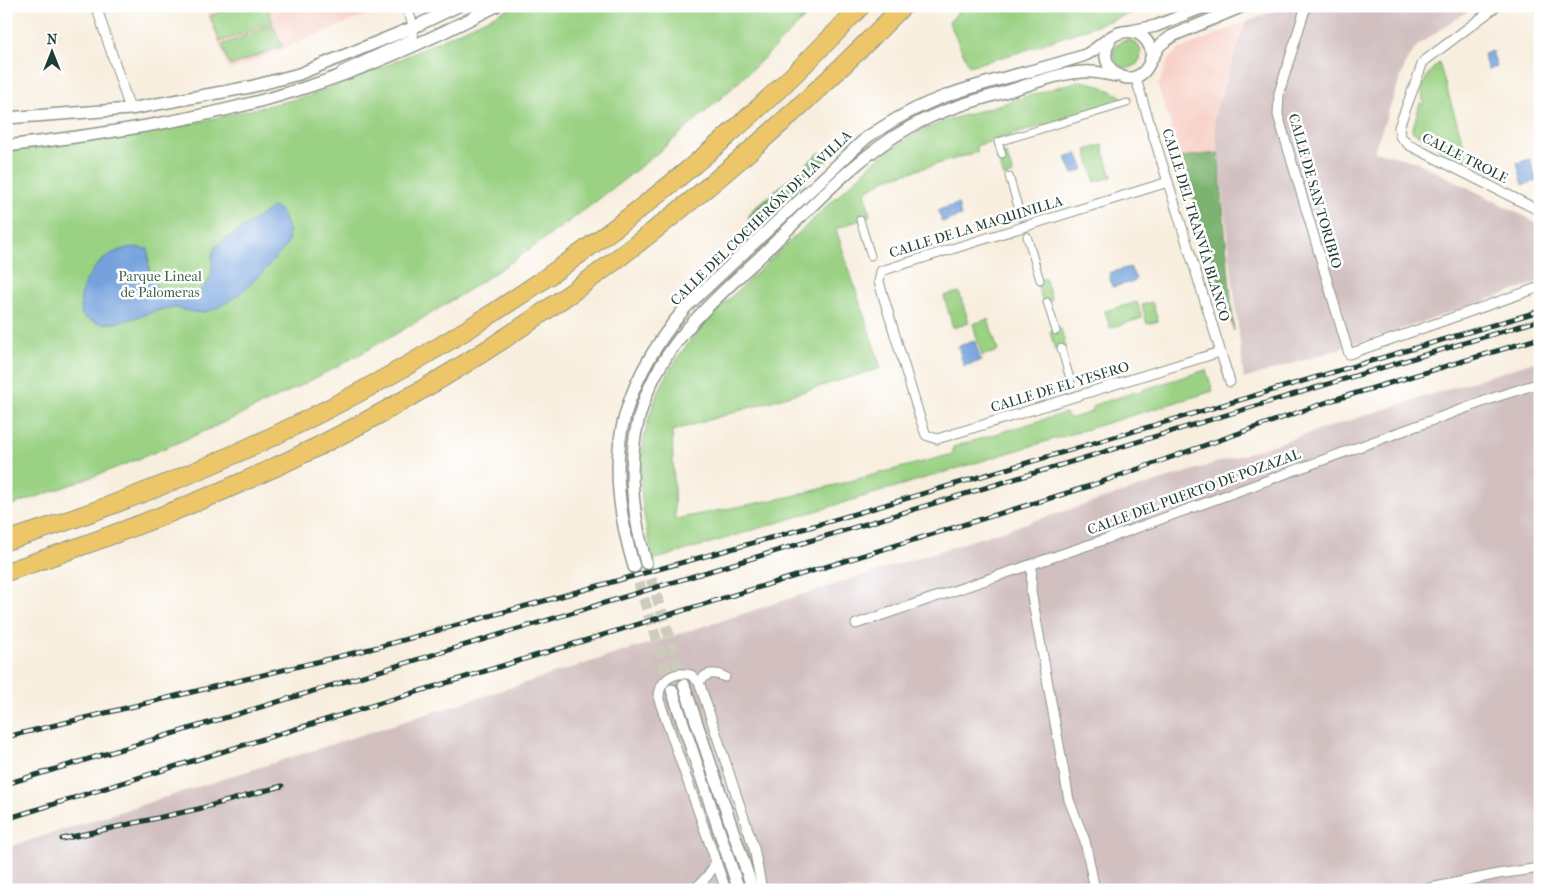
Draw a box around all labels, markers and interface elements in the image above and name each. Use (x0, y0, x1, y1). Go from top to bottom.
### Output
north arrow (28, 28, 78, 78)
text: N (47, 31, 58, 48)
street label: CALLE DE SAN TORIBIO (1285, 112, 1345, 270)
street label: CALLE DEL COCHERÓN DE LA VILLA (666, 126, 856, 309)
street label: CALLE DEL TRANVÍA BLANCO (1158, 126, 1234, 324)
street label: CALLE TROLE (1419, 129, 1511, 187)
street label: CALLE DE LA MAQUINILLA (887, 192, 1066, 262)
park label: Parque Lineal de Palomeras (118, 268, 202, 301)
street label: CALLE DE EL YESERO (989, 358, 1131, 416)
street label: CALLE DEL PUERTO DE POZAZAL (1085, 445, 1303, 539)

